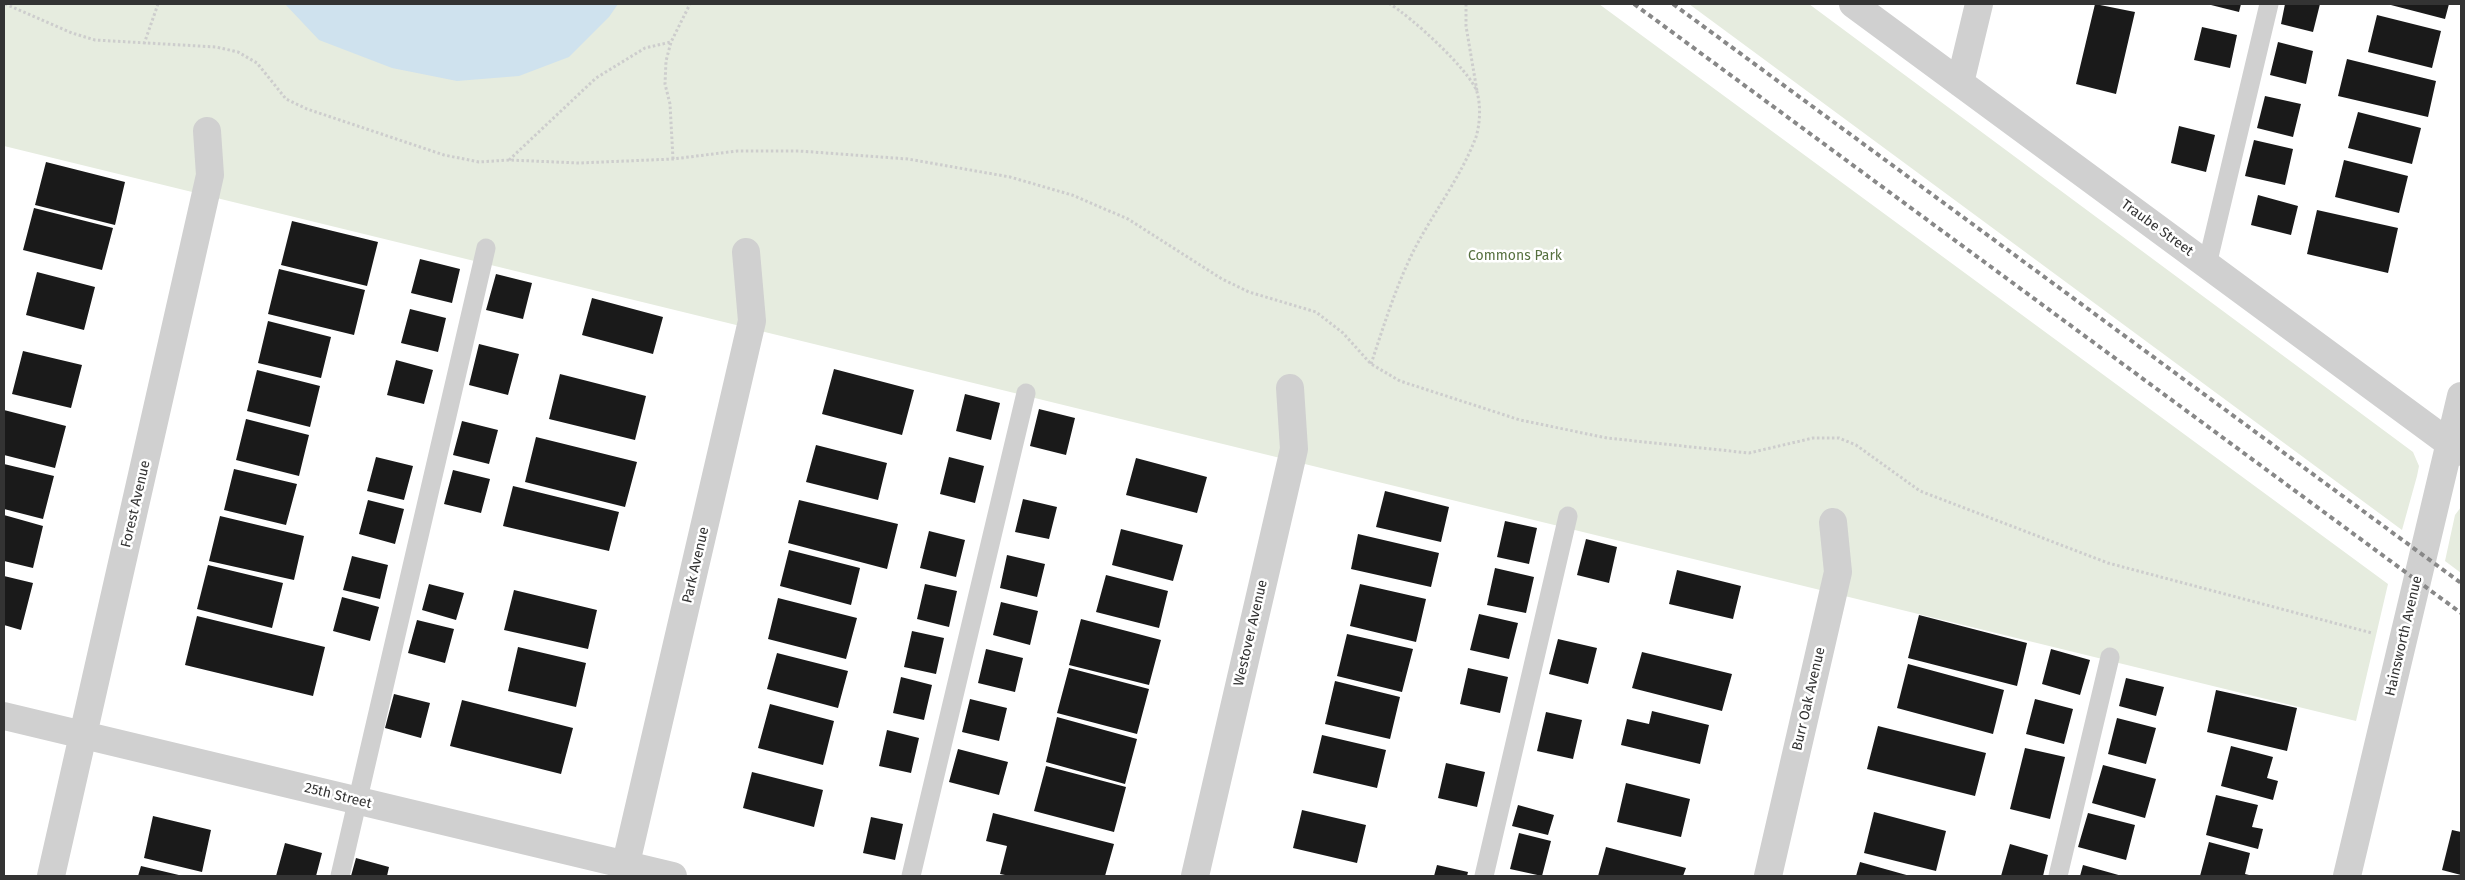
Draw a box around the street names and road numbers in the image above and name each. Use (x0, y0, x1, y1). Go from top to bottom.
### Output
street label: Traube Street (2118, 196, 2196, 260)
street label: Forest Avenue (118, 459, 154, 549)
street label: Park Avenue (679, 525, 713, 605)
street label: Hainsworth Avenue (2382, 574, 2426, 698)
street label: Westover Avenue (1231, 578, 1271, 688)
street label: Burr Oak Avenue (1789, 646, 1829, 752)
street label: 25th Street (303, 780, 373, 812)

